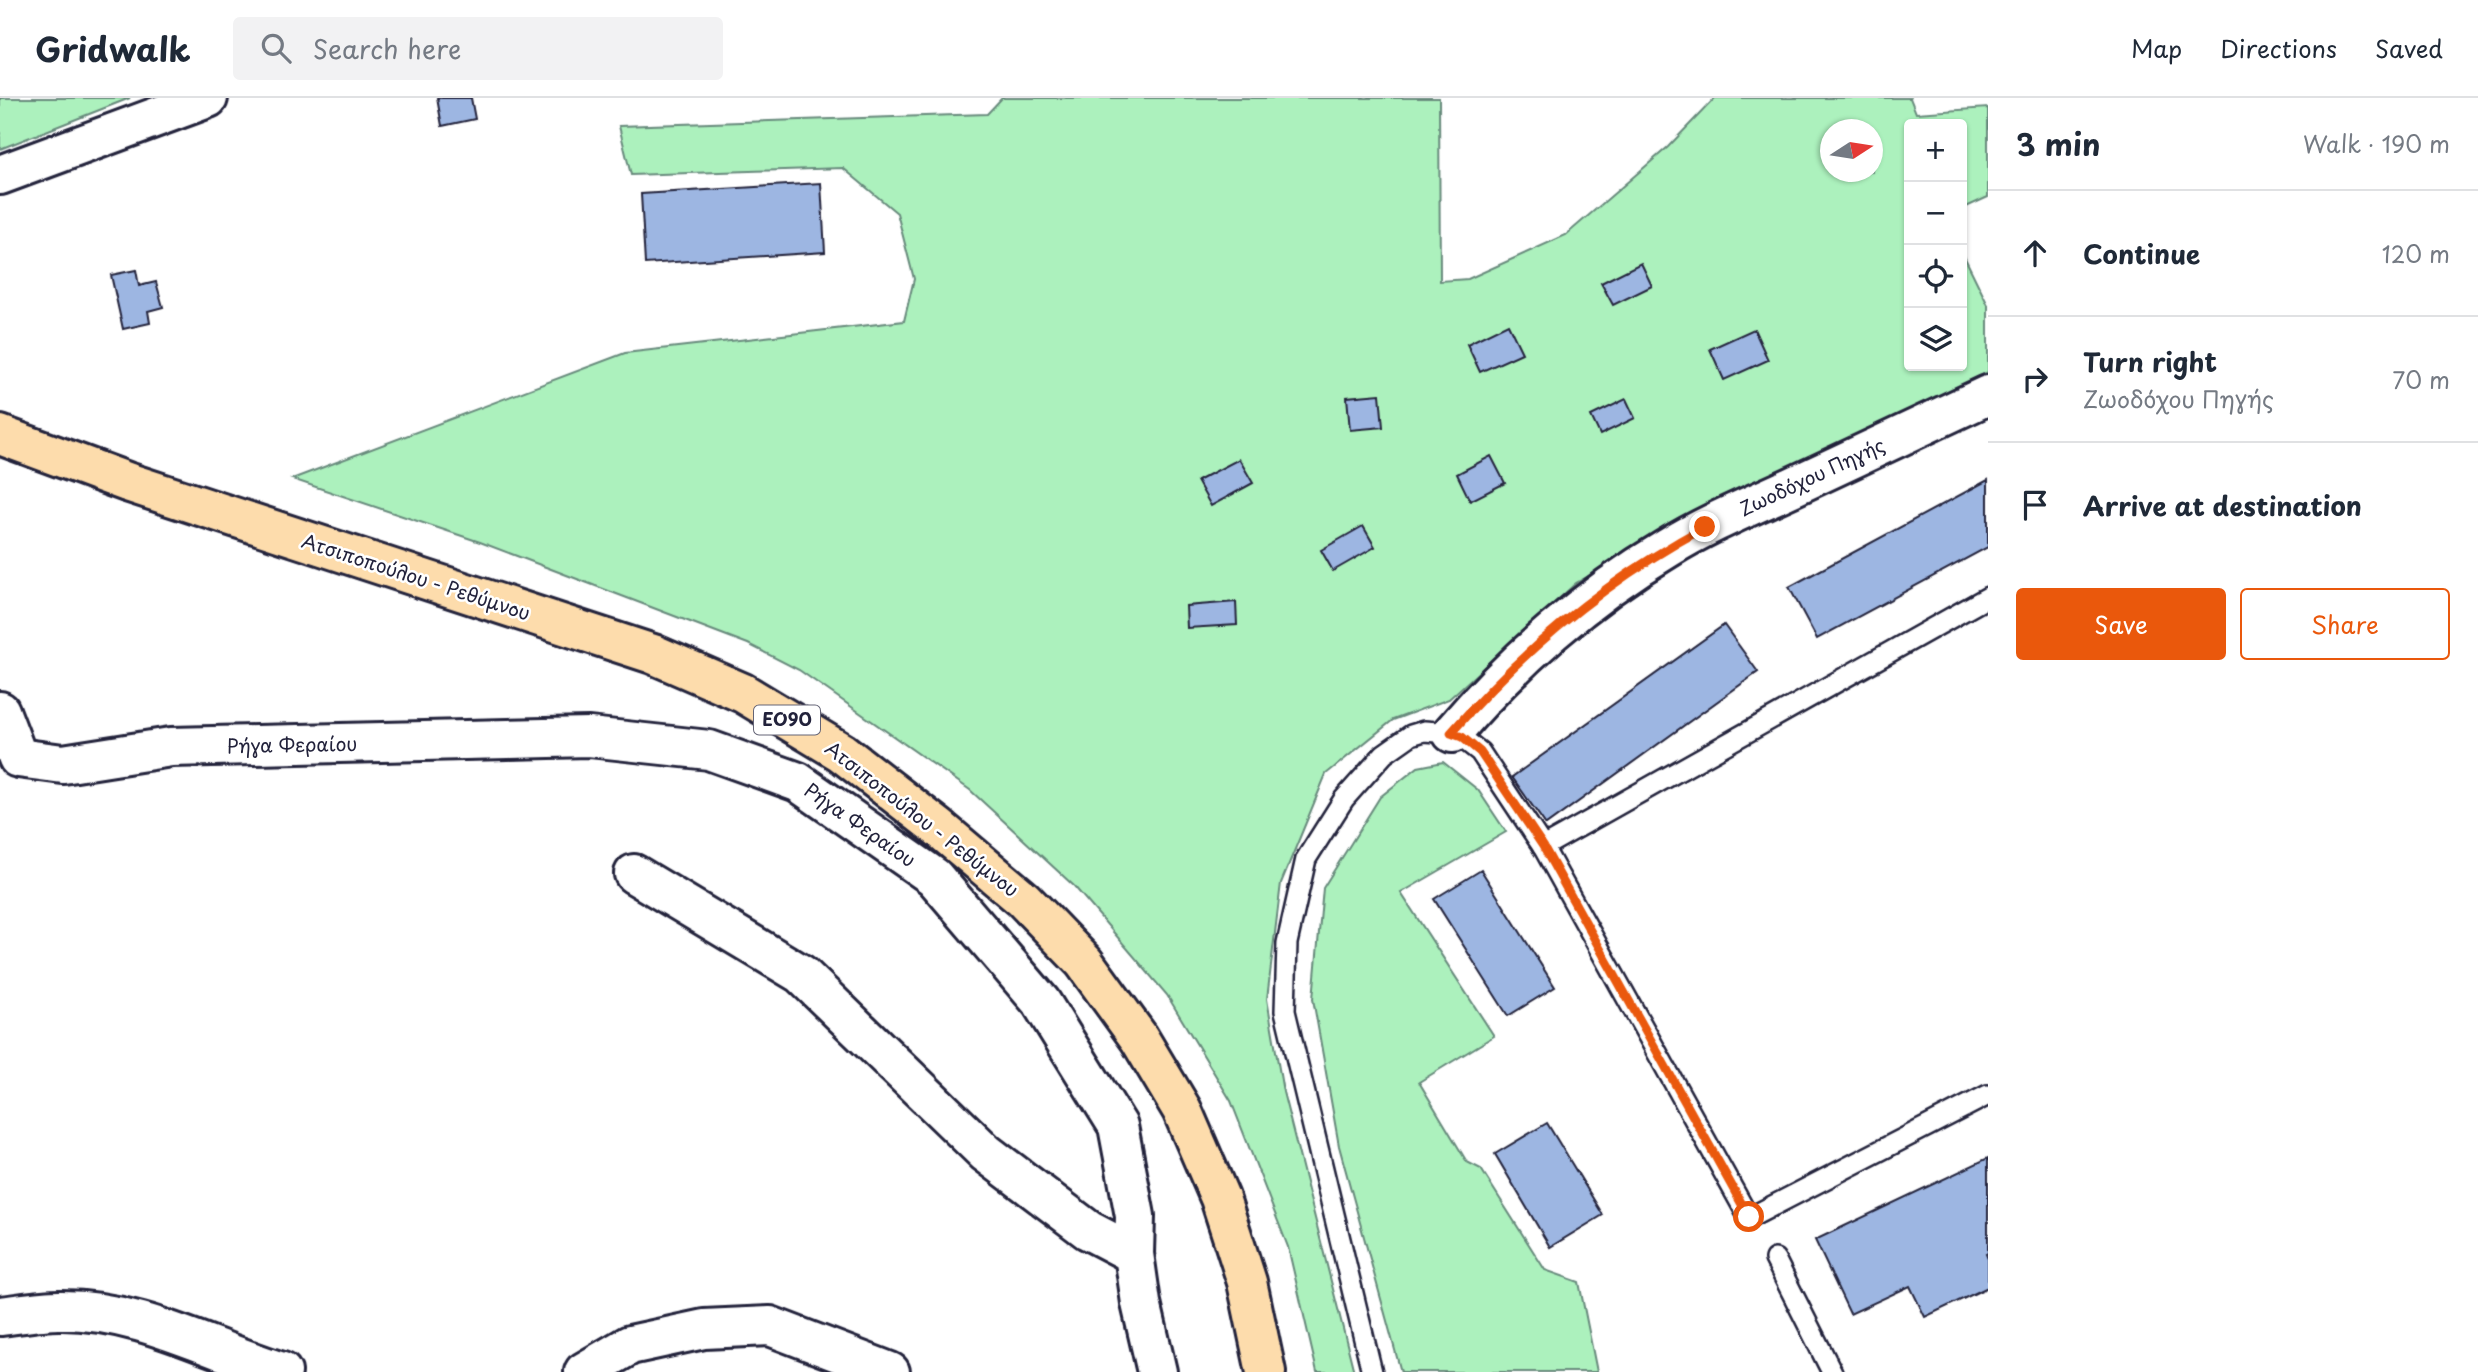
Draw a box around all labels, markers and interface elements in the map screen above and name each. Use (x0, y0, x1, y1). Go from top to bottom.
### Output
search box (233, 17, 723, 80)
text: Gridwalk (35, 23, 191, 73)
icon: search (257, 29, 295, 67)
text: Search here (313, 29, 461, 68)
text: Map (2131, 30, 2182, 66)
text: Directions (2220, 30, 2337, 66)
text: Saved (2375, 30, 2443, 66)
north arrow (1820, 119, 1883, 182)
map controls (1904, 119, 1967, 371)
button: + (1904, 119, 1967, 182)
text: 3 min (2016, 121, 2101, 166)
text: Walk · 190 m (2303, 126, 2450, 161)
button: − (1904, 182, 1967, 245)
icon: ahead (2016, 234, 2054, 272)
text: Continue (2083, 234, 2200, 273)
text: 120 m (2382, 236, 2450, 271)
button: locate (1904, 245, 1967, 308)
button: layers (1904, 308, 1967, 371)
text: Turn right (2083, 342, 2217, 381)
icon: right (2016, 360, 2054, 398)
text: 70 m (2392, 362, 2450, 397)
text: Ζωοδόχου Πηγής (2083, 381, 2274, 416)
street label: Ζωοδόχου Πηγής (1734, 430, 1889, 522)
icon: arrive (2016, 486, 2054, 524)
text: Arrive at destination (2083, 486, 2362, 525)
route end (1689, 511, 1720, 542)
street label: Ατσιποπούλου - Ρεθύμνου (298, 526, 534, 626)
button: Save (2016, 588, 2226, 660)
button: Share (2240, 588, 2450, 660)
road number: ΕΟ90 (754, 706, 820, 734)
street label: Ρήγα Φεραίου (227, 729, 357, 759)
street label: Ατσιποπούλου - Ρεθύμνου (820, 734, 1025, 903)
street label: Ρήγα Φεραίου (799, 775, 922, 873)
route start (1733, 1201, 1764, 1232)

